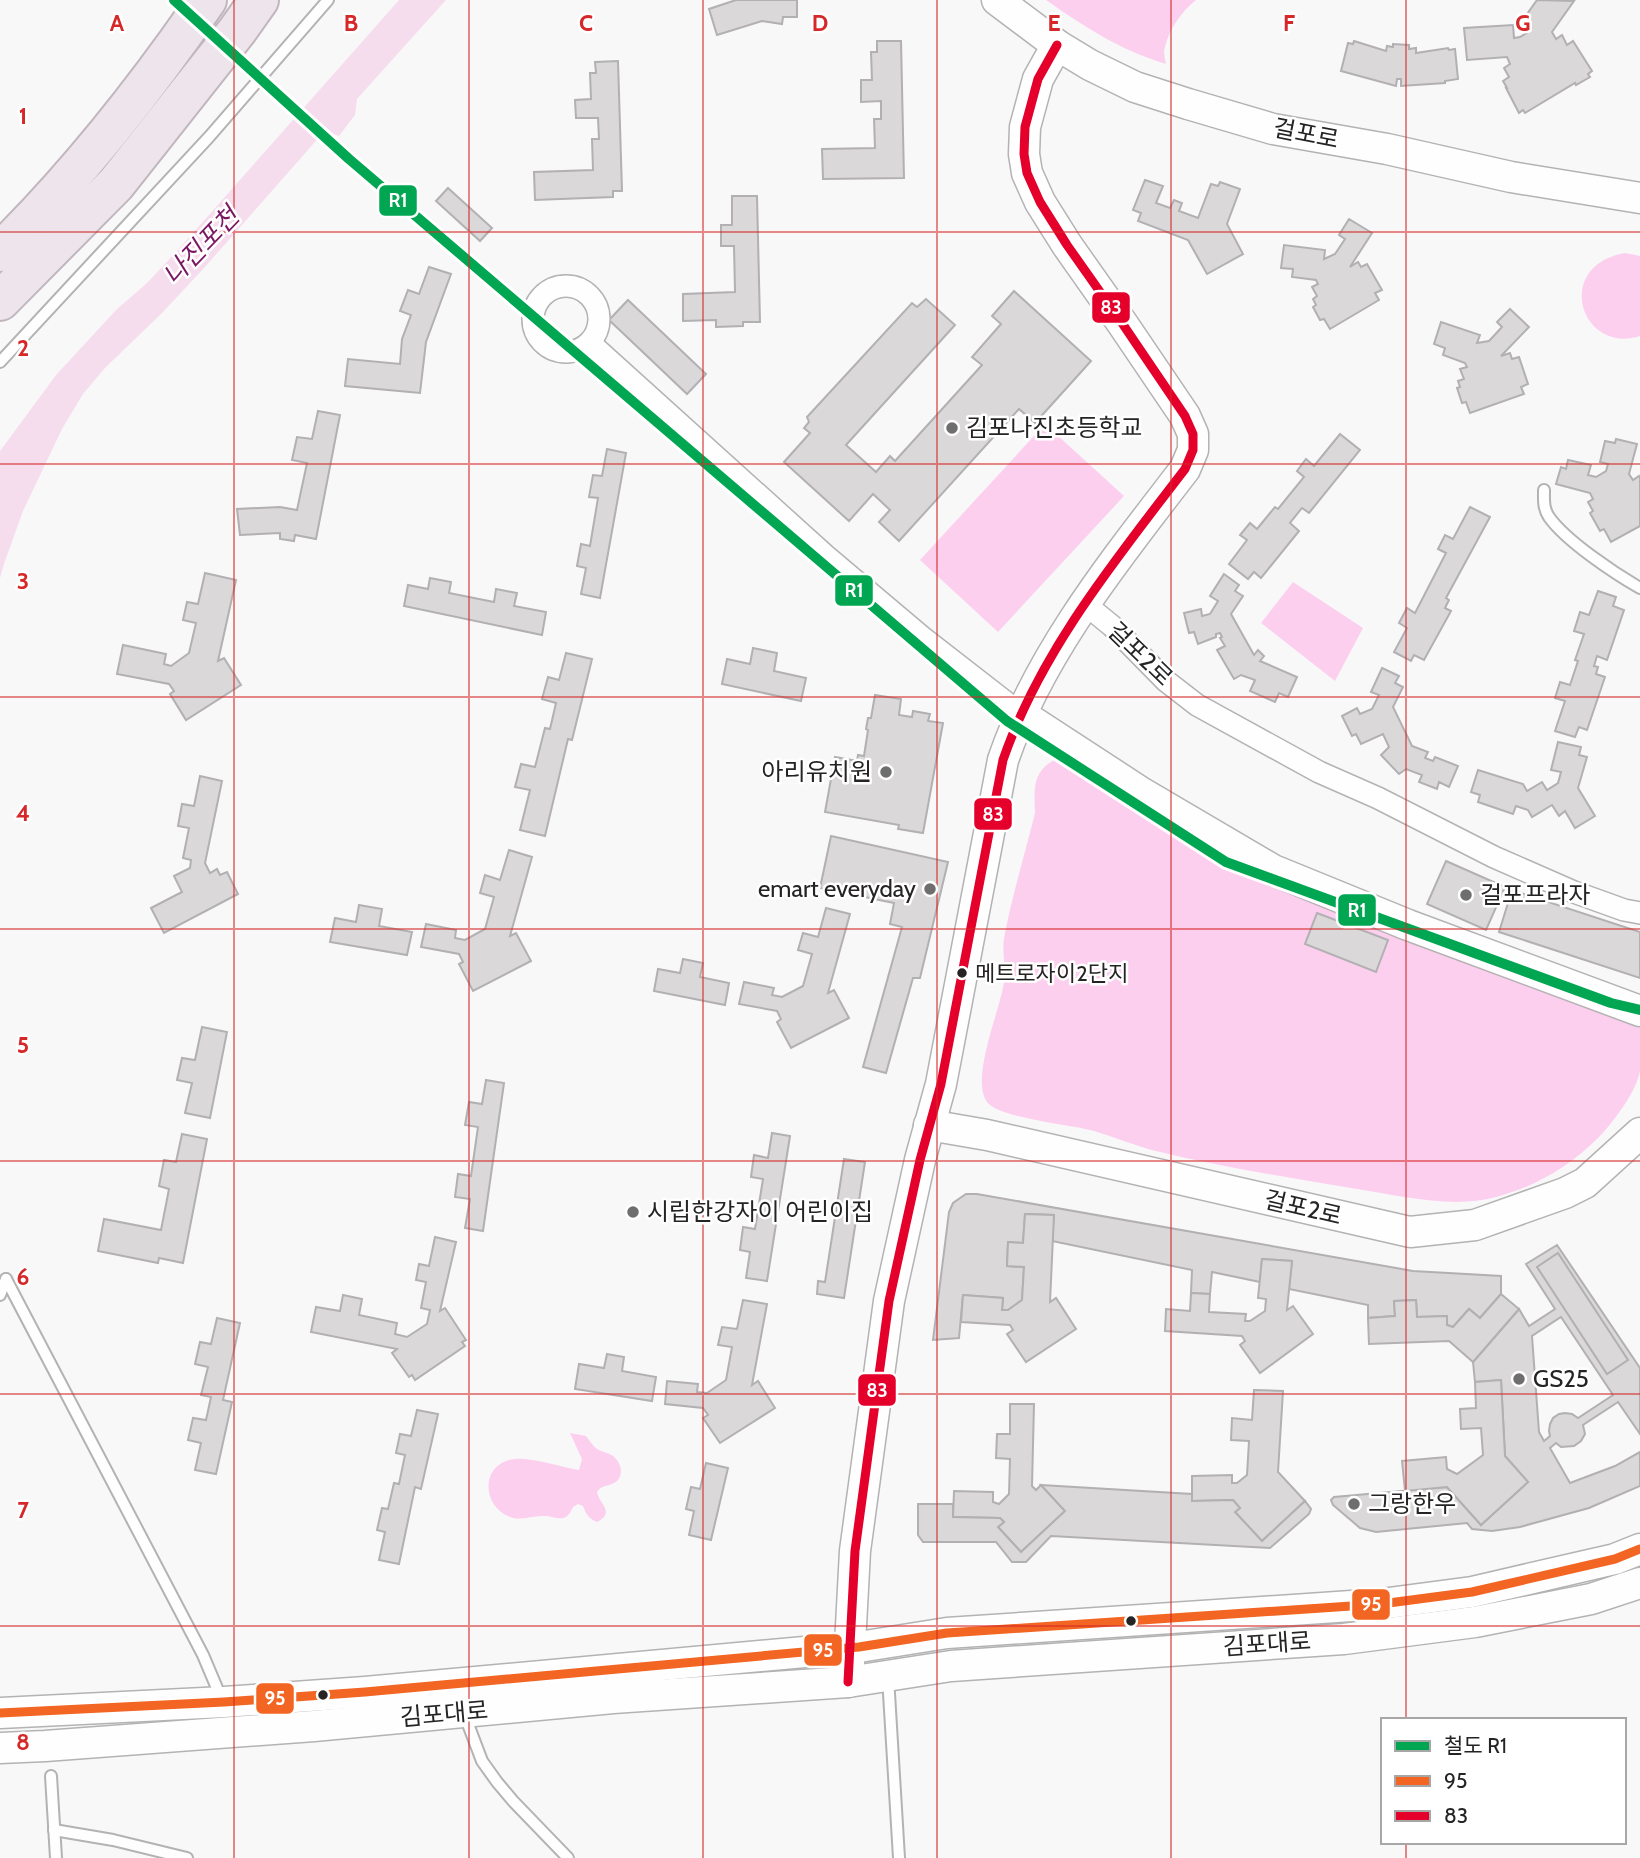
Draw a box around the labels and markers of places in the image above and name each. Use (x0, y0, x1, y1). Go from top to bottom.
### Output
place label: 김포나진초등학교 (966, 413, 1143, 442)
marker: 김포나진초등학교 (944, 420, 960, 436)
place label: 아리유치원 (762, 757, 872, 786)
marker: 아리유치원 (878, 764, 894, 780)
place label: emart everyday (758, 874, 916, 903)
place label: 걸포프라자 (1480, 880, 1590, 909)
marker: emart everyday (922, 881, 938, 897)
marker: 걸포프라자 (1458, 887, 1474, 903)
place label: 메트로자이2단지 (975, 960, 1128, 987)
marker: 메트로자이2단지 (955, 966, 969, 980)
place label: 시립한강자이 어린이집 (647, 1197, 873, 1226)
marker: 시립한강자이 어린이집 (625, 1204, 641, 1220)
place label: GS25 (1533, 1364, 1589, 1393)
marker: GS25 (1511, 1371, 1527, 1387)
place label: 그랑한우 (1368, 1489, 1456, 1518)
marker: 그랑한우 (1346, 1496, 1362, 1512)
unlabelled marker (1124, 1614, 1138, 1628)
unlabelled marker (316, 1688, 330, 1702)

